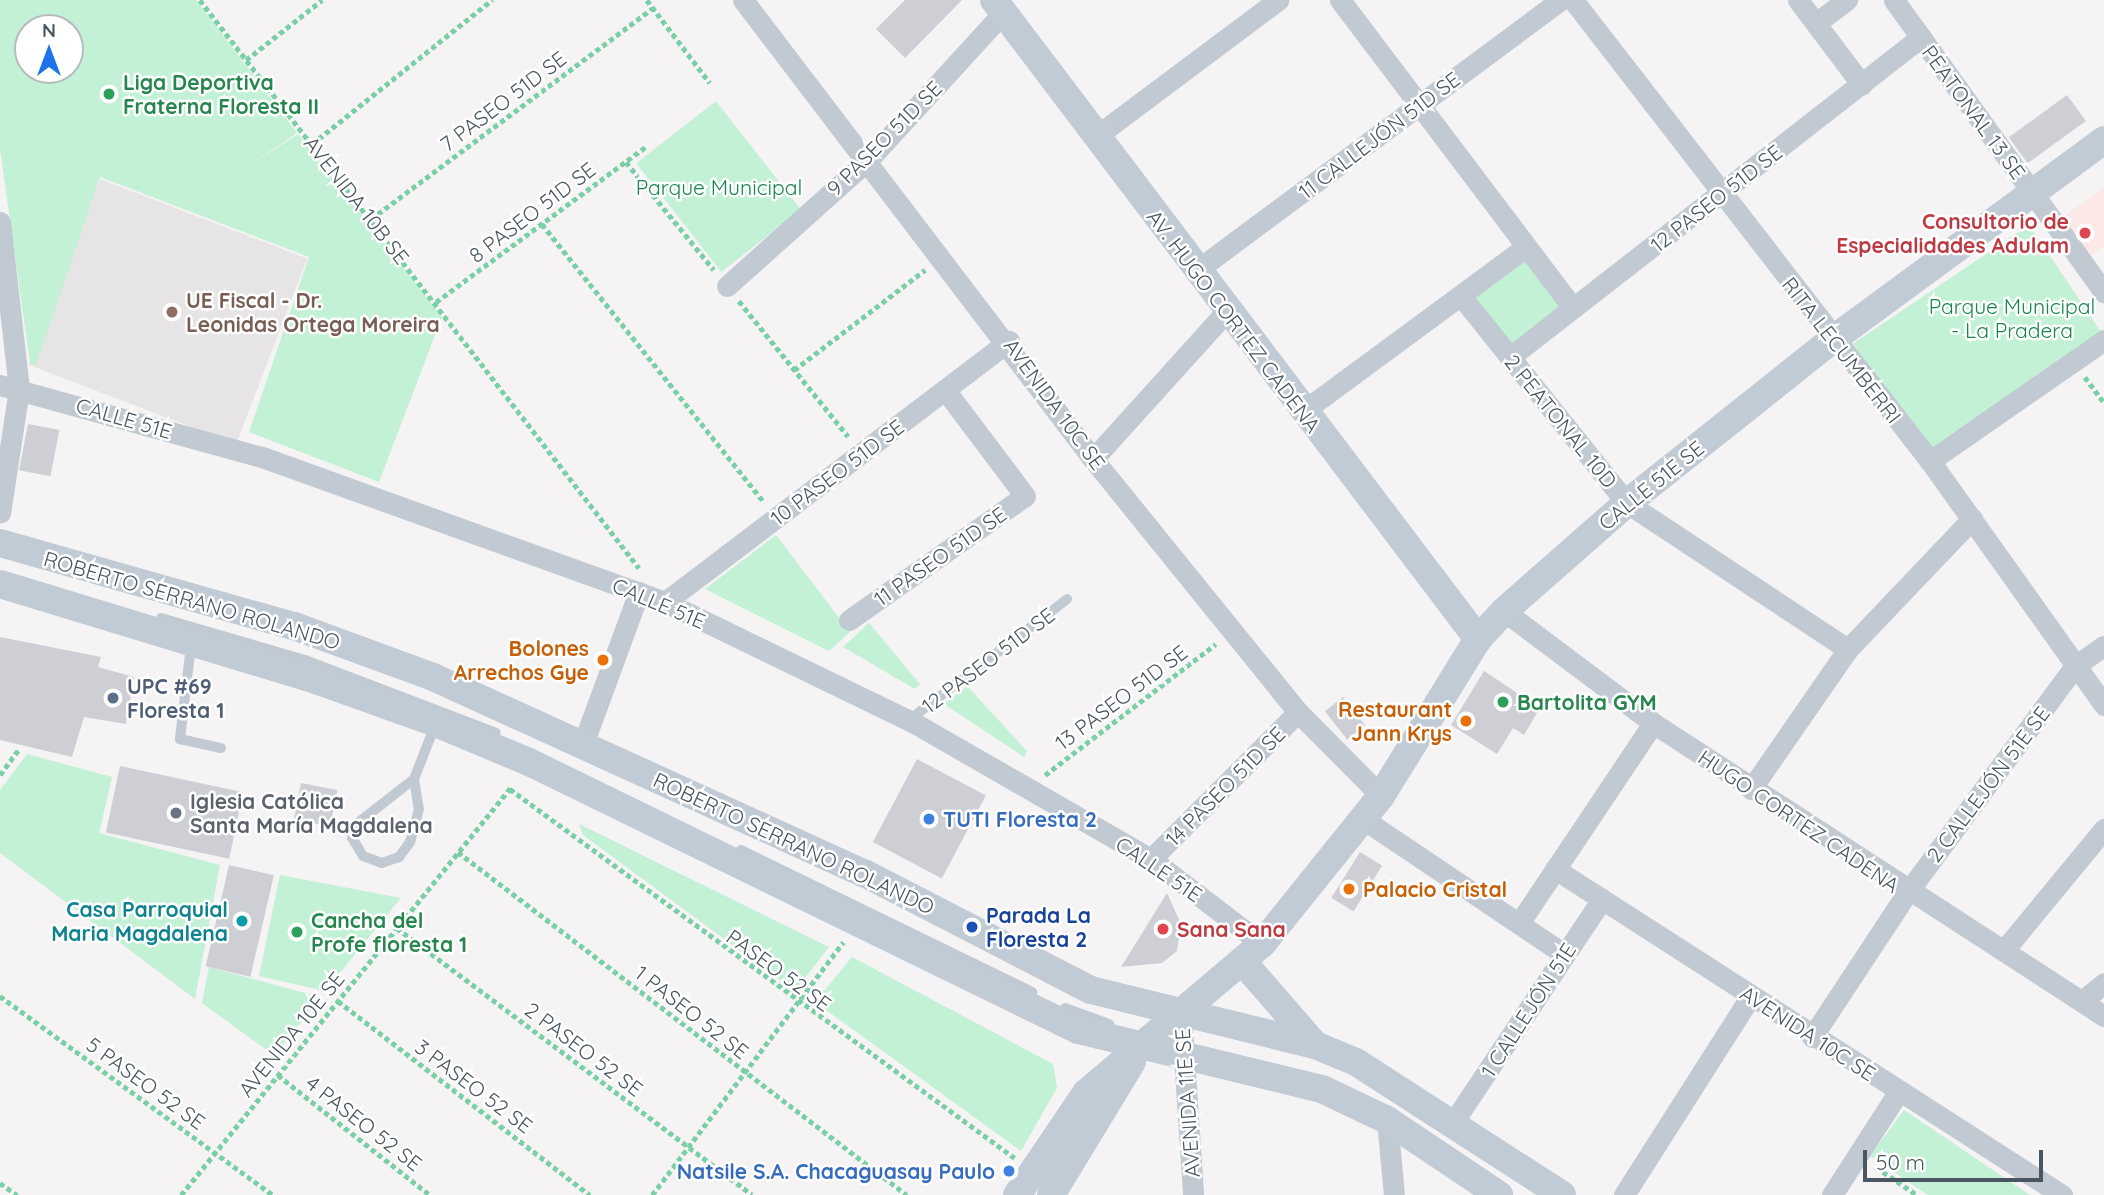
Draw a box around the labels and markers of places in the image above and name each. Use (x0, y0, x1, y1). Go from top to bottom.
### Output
place label: Liga Deportiva Fraterna Floresta II (123, 69, 319, 119)
marker: Liga Deportiva Fraterna Floresta II (101, 86, 117, 102)
place label: Consultorio de Especialidades Adulam (1836, 208, 2069, 258)
marker: Consultorio de Especialidades Adulam (2075, 223, 2095, 243)
place label: UE Fiscal - Dr. Leonidas Ortega Moreira (186, 287, 440, 337)
marker: UE Fiscal - Dr. Leonidas Ortega Moreira (164, 304, 180, 320)
place label: Bolones Arrechos Gye (454, 635, 589, 685)
marker: Bolones Arrechos Gye (595, 652, 611, 668)
place label: UPC #69 Floresta 1 (127, 673, 224, 723)
place label: Bartolita GYM (1517, 689, 1657, 715)
marker: UPC #69 Floresta 1 (105, 690, 121, 706)
marker: Bartolita GYM (1495, 694, 1511, 710)
place label: Restaurant Jann Krys (1338, 696, 1452, 746)
marker: Restaurant Jann Krys (1458, 713, 1474, 729)
place label: Iglesia Católica Santa María Magdalena (190, 788, 433, 838)
marker: Iglesia Católica Santa María Magdalena (168, 805, 184, 821)
place label: TUTI Floresta 2 (943, 806, 1097, 832)
marker: TUTI Floresta 2 (921, 811, 937, 827)
place label: Palacio Cristal (1363, 876, 1507, 902)
marker: Palacio Cristal (1341, 881, 1357, 897)
place label: Casa Parroquial Maria Magdalena (51, 896, 228, 946)
place label: Parada La Floresta 2 (986, 902, 1091, 952)
place label: Cancha del Profe floresta 1 (311, 907, 467, 957)
marker: Casa Parroquial Maria Magdalena (234, 913, 250, 929)
place label: Sana Sana (1177, 916, 1286, 942)
marker: Parada La Floresta 2 (964, 919, 980, 935)
marker: Sana Sana (1155, 921, 1171, 937)
marker: Cancha del Profe floresta 1 (289, 924, 305, 940)
place label: Natsile S.A. Chacaguasay Paulo (677, 1158, 995, 1184)
marker: Natsile S.A. Chacaguasay Paulo (1001, 1163, 1017, 1179)

